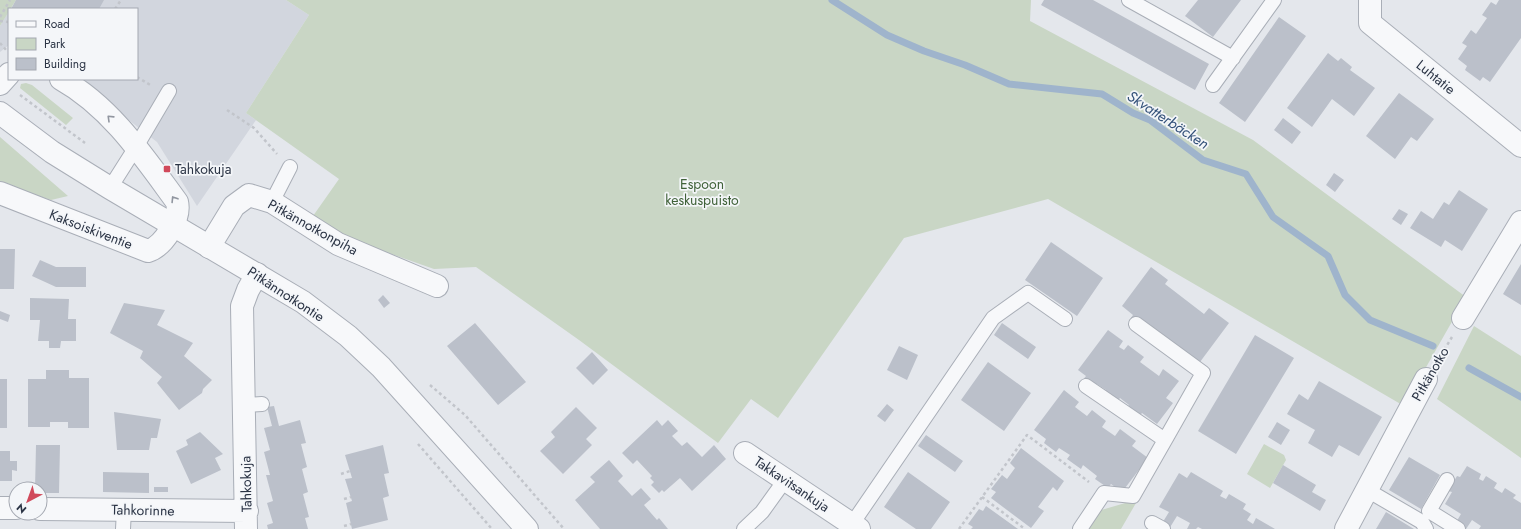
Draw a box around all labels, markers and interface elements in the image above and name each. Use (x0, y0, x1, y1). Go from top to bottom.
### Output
legend (8, 8, 138, 80)
text: Road (44, 15, 70, 33)
text: Park (44, 35, 66, 53)
text: Building (44, 55, 86, 73)
street label: Luhtatie (1412, 55, 1460, 99)
water label: Skvatterbäcken (1123, 85, 1213, 155)
one-way arrow (107, 115, 115, 123)
place label: Tahkokuja (175, 159, 231, 179)
marker: Tahkokuja (162, 164, 172, 174)
park label: Espoon keskuspuisto (665, 174, 739, 210)
street label: Pitkännotkonpiha (264, 194, 362, 260)
one-way arrow (171, 196, 179, 203)
street label: Kaksoiskiventie (46, 204, 136, 254)
street label: Pitkännotkontie (243, 262, 329, 326)
street label: Pitkänotko (1406, 343, 1454, 405)
street label: Takkavitsankuja (750, 451, 834, 517)
street label: Tahkokuja (236, 456, 256, 512)
north arrow (8, 481, 48, 521)
street label: Tahkorinne (111, 499, 175, 521)
text: N (13, 500, 30, 517)

